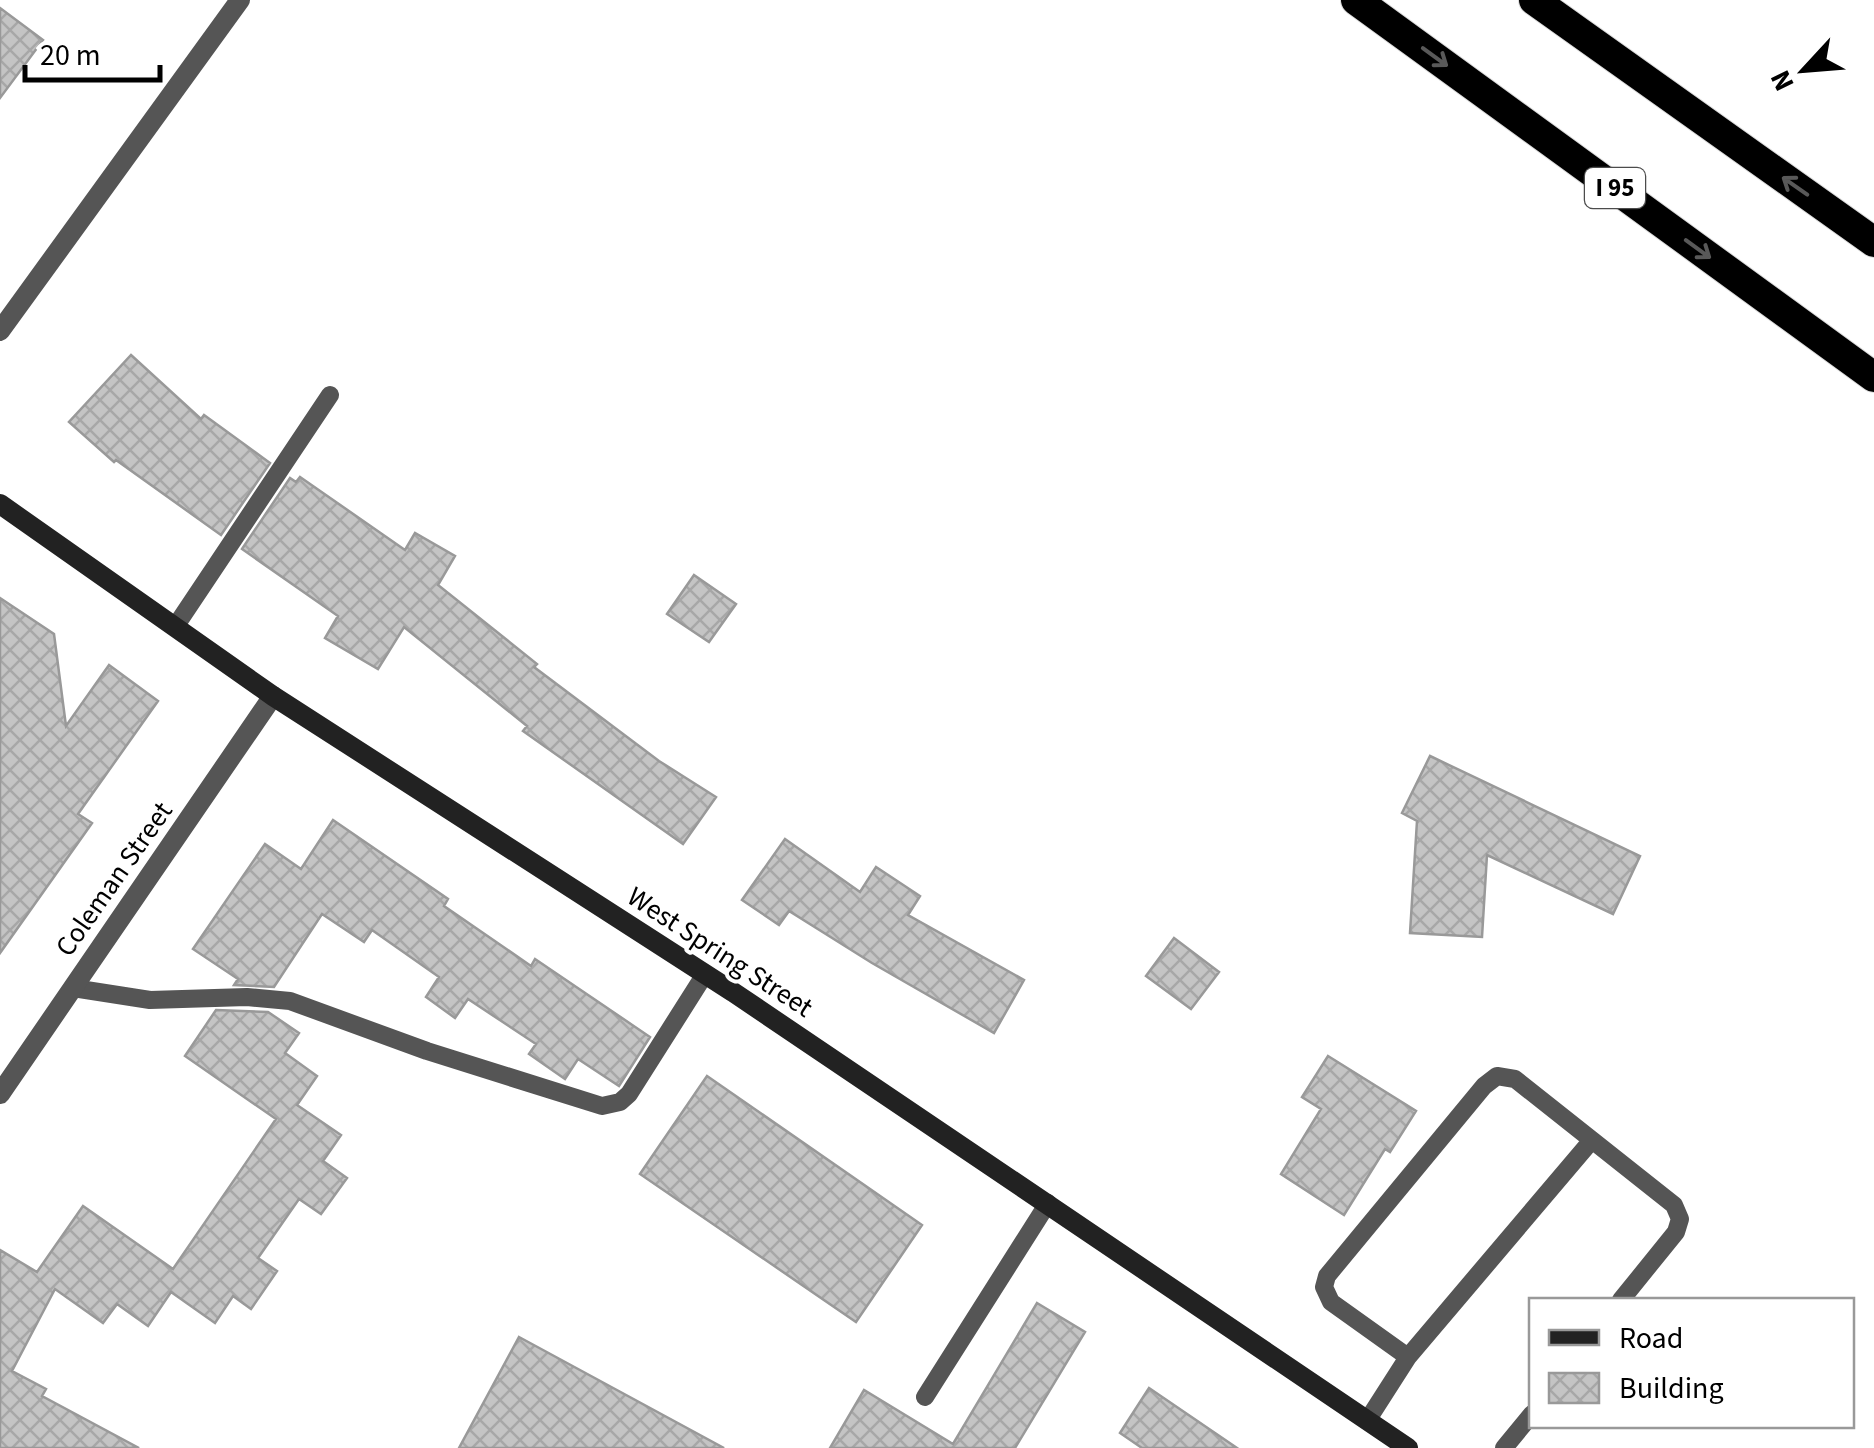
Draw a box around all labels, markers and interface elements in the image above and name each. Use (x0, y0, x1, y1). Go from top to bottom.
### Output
scale bar (25, 20, 160, 82)
north arrow (1754, 20, 1854, 120)
text: 20 m (40, 34, 101, 77)
one-way arrow (1421, 46, 1448, 67)
text: N (1760, 63, 1804, 98)
road number: I 95 (1585, 168, 1645, 208)
one-way arrow (1781, 175, 1809, 196)
one-way arrow (1684, 238, 1711, 259)
street label: Coleman Street (46, 793, 182, 964)
street label: West Spring Street (619, 877, 821, 1027)
legend (1529, 1298, 1854, 1428)
text: Road (1619, 1317, 1683, 1360)
text: Building (1619, 1367, 1724, 1410)

